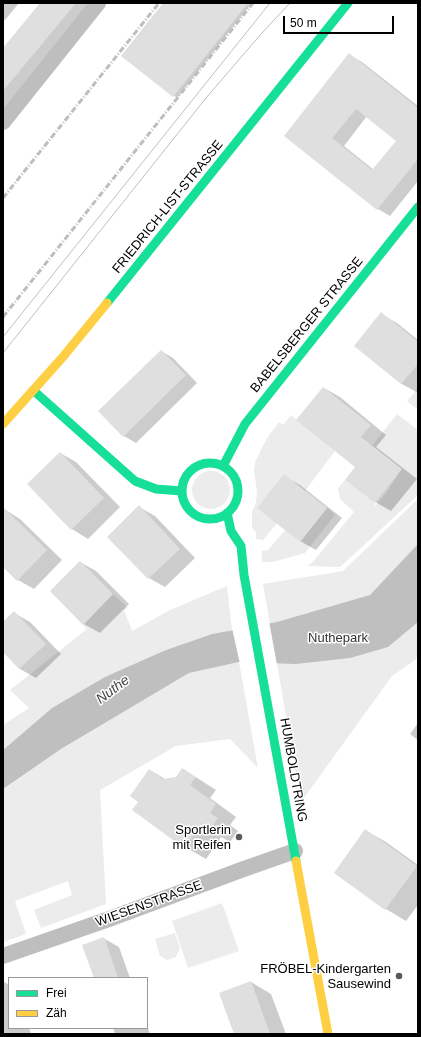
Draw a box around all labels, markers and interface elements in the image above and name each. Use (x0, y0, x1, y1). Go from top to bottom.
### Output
scale bar (285, 8, 396, 34)
text: 50 m (290, 16, 317, 30)
street label: FRIEDRICH-LIST-STRASSE (109, 137, 227, 277)
street label: BABELSBERGER STRASSE (248, 254, 366, 396)
park label: Nuthepark (308, 630, 368, 646)
water label: Nuthe (93, 672, 133, 708)
street label: HUMBOLDTRING (276, 717, 310, 823)
place label: Sportlerin mit Reifen (172, 822, 231, 853)
marker: Sportlerin mit Reifen (234, 832, 244, 842)
street label: WIESENSTRASSE (94, 878, 204, 930)
place label: FRÖBEL-Kindergarten Sausewind (260, 961, 391, 992)
marker: FRÖBEL-Kindergarten Sausewind (394, 971, 404, 981)
legend (8, 977, 148, 1029)
text: Frei (46, 986, 67, 1000)
text: Zäh (46, 1006, 67, 1020)

